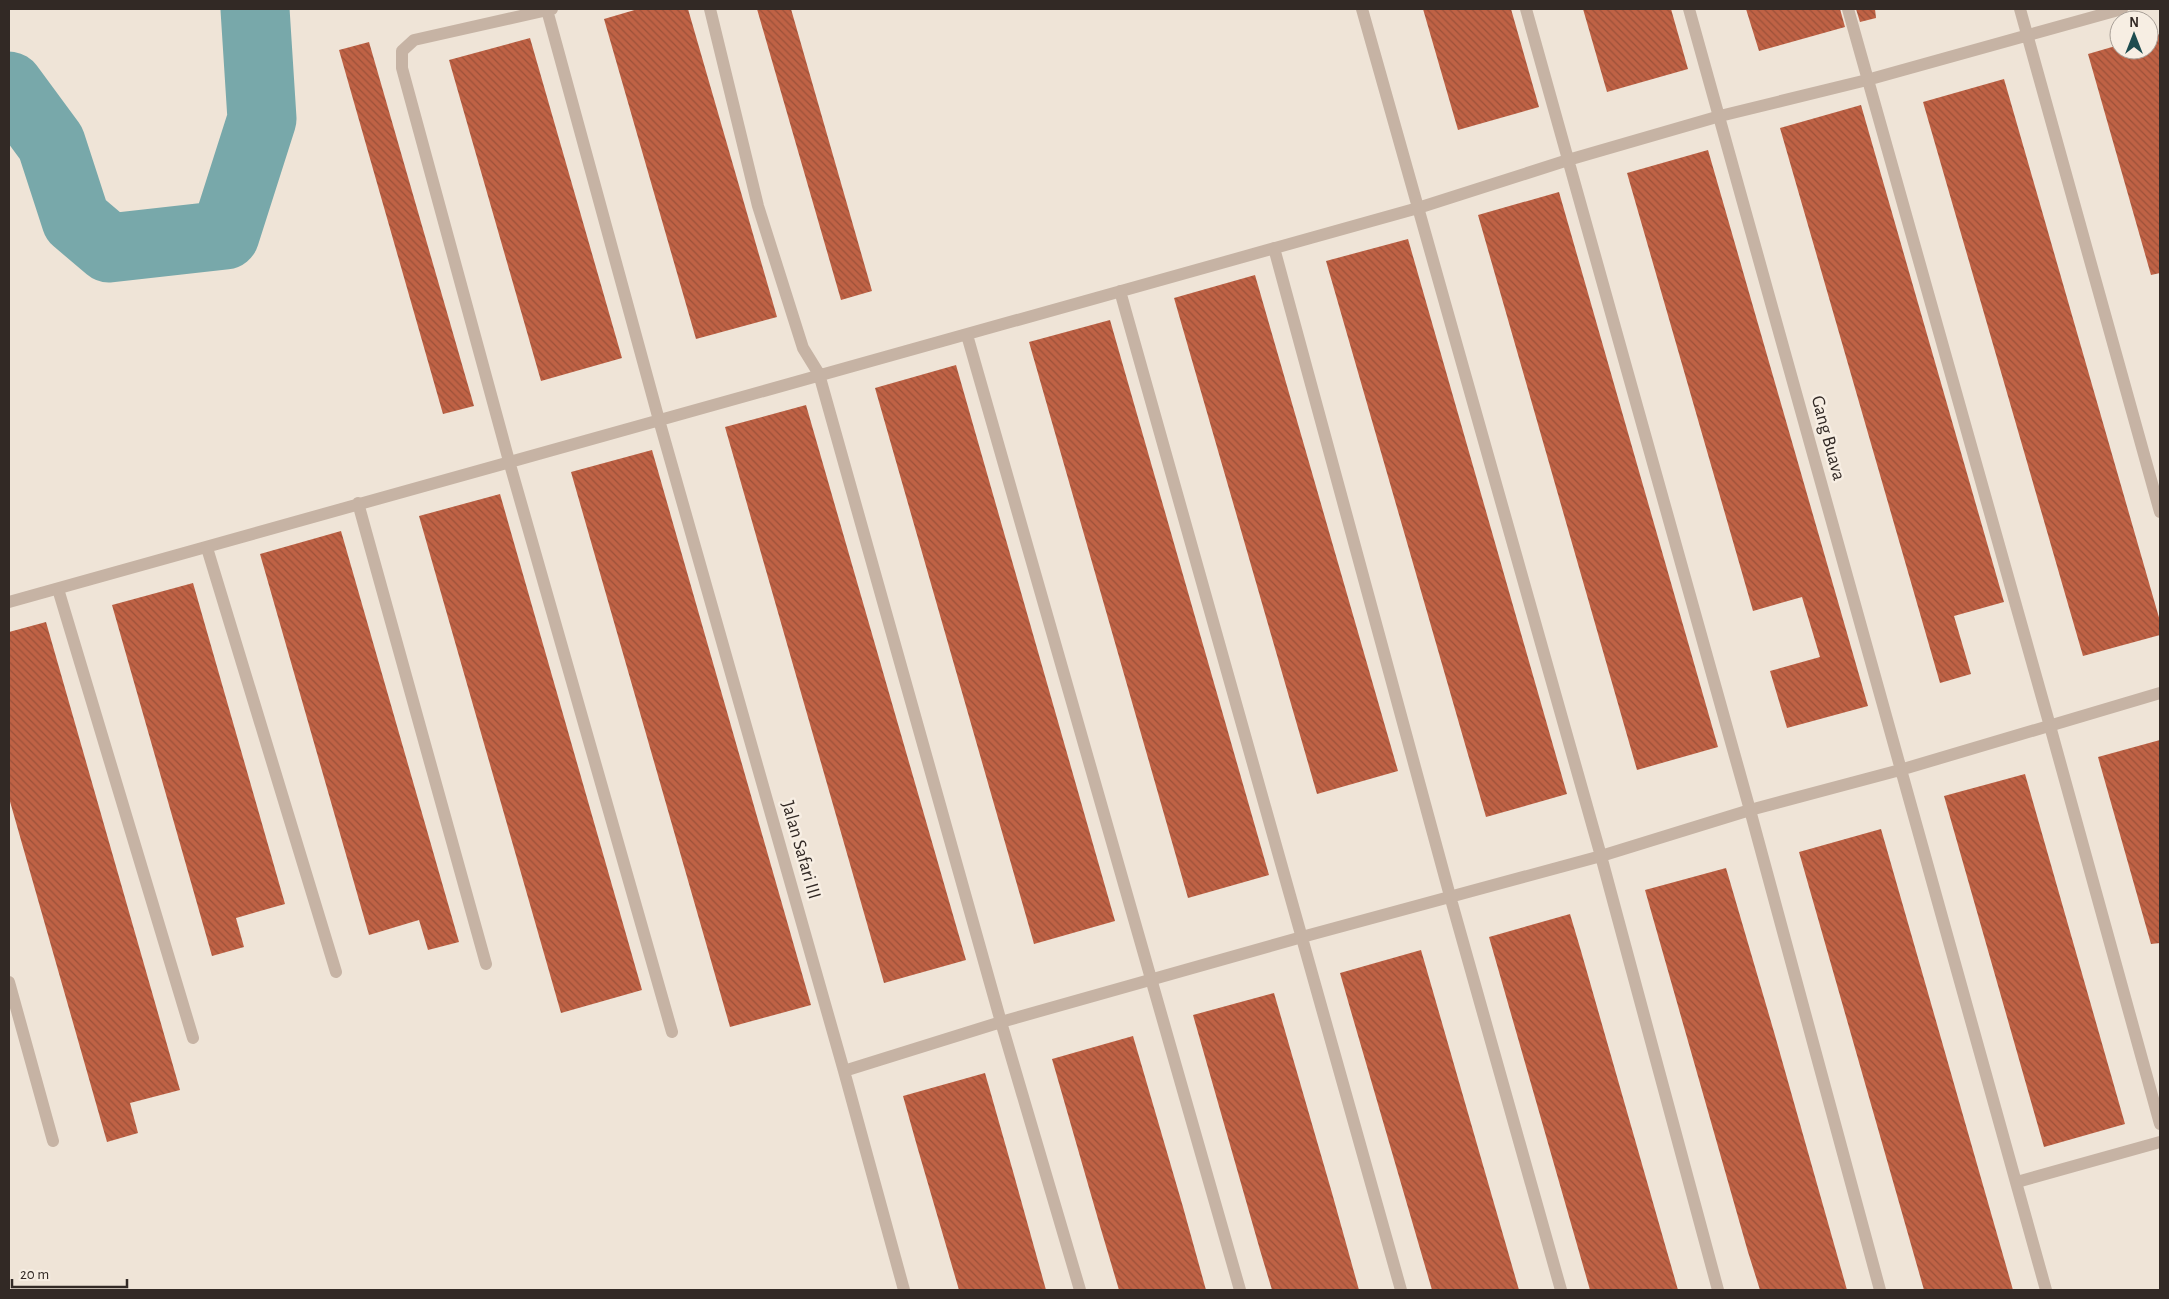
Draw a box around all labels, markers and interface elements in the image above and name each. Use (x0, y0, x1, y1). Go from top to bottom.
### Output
north arrow (2109, 10, 2159, 60)
text: N (2129, 16, 2139, 30)
street label: Gang Buava (1808, 394, 1848, 483)
street label: Jalan Safari III (778, 799, 824, 901)
scale bar (12, 1256, 128, 1288)
text: 20 m (20, 1267, 49, 1282)

